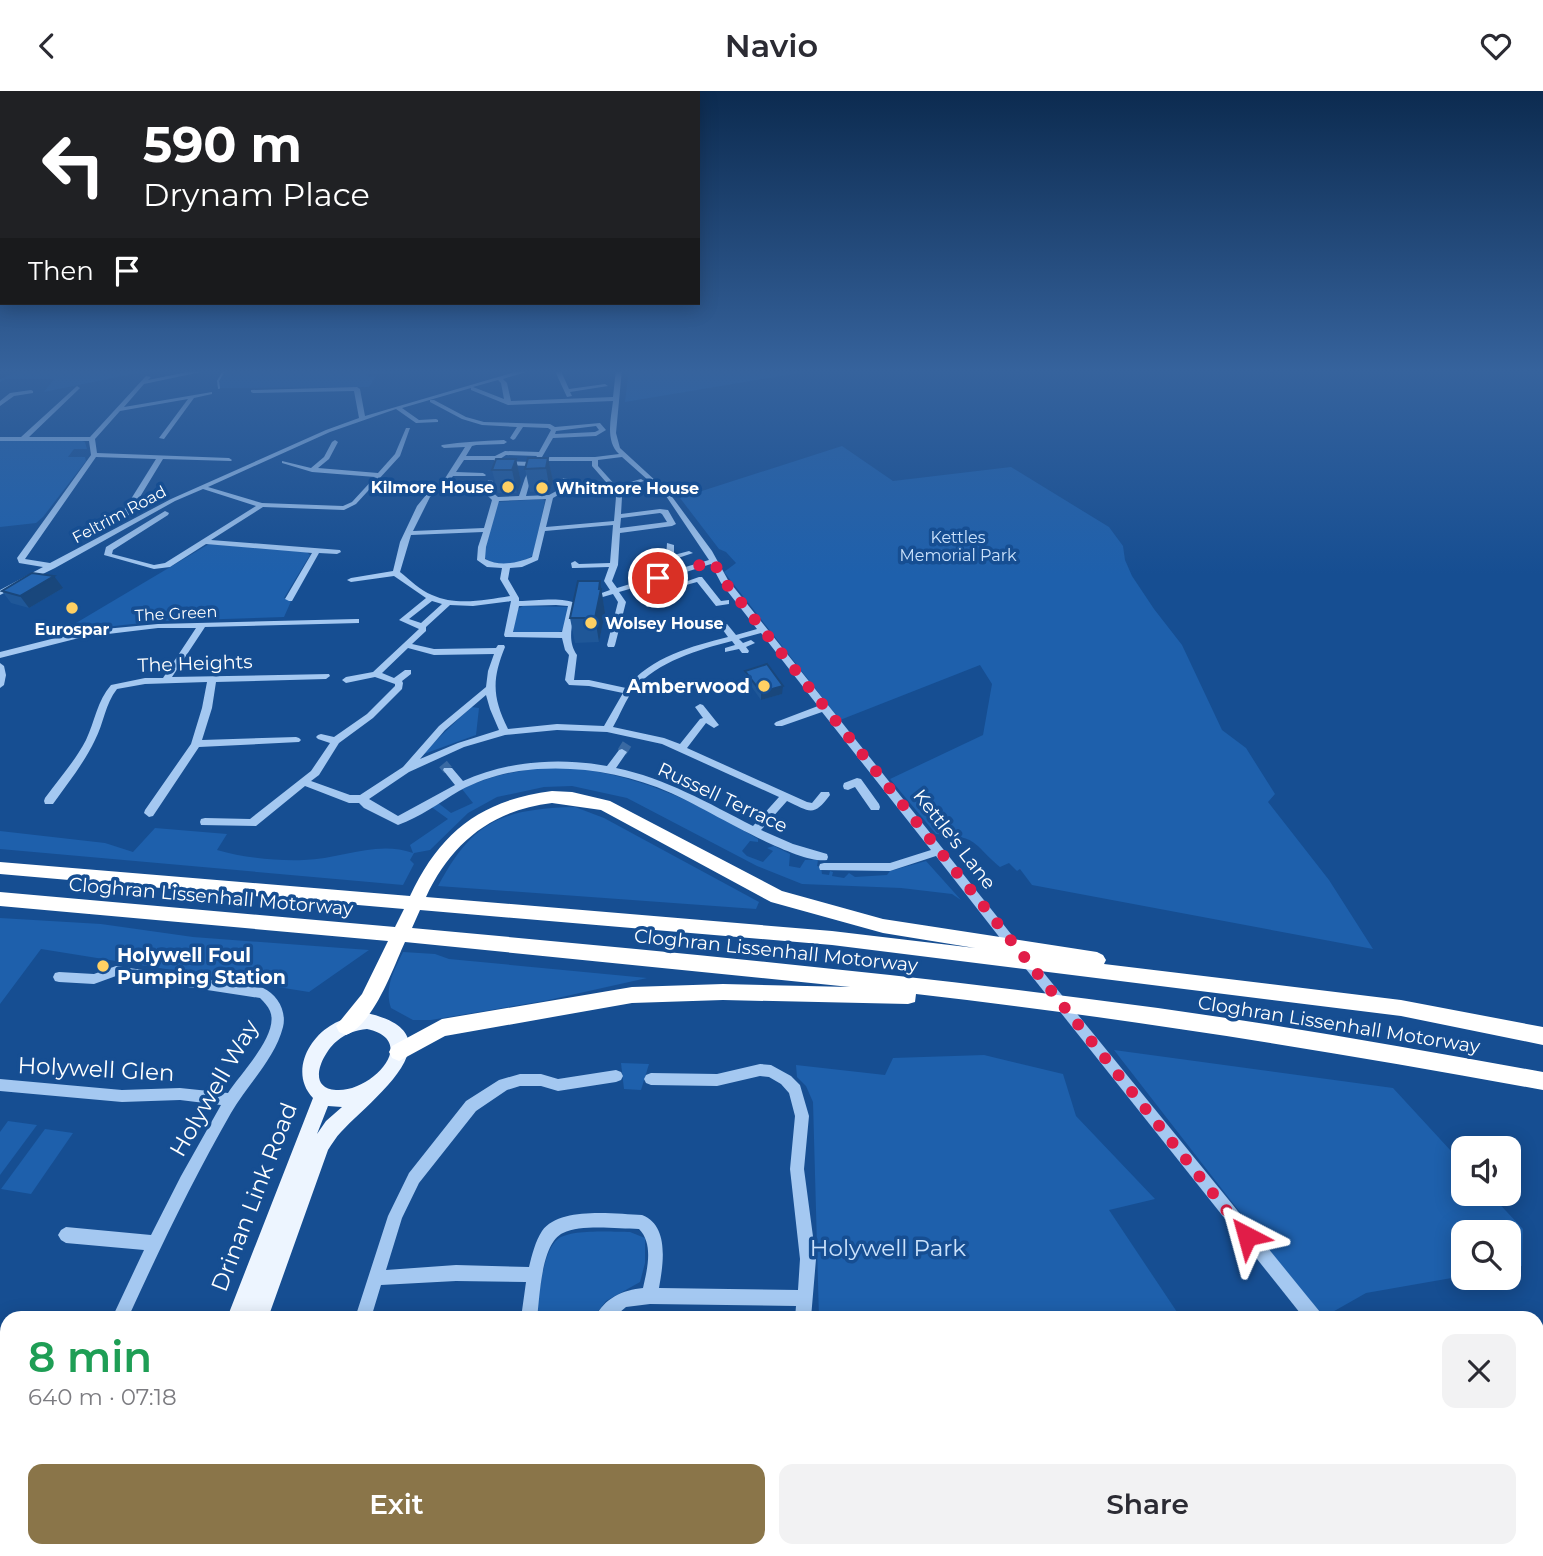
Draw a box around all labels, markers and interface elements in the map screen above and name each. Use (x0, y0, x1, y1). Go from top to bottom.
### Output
text: Navio (725, 26, 818, 65)
icon: back (28, 27, 66, 65)
icon: heart (1477, 27, 1515, 65)
text: 590 m (143, 115, 302, 174)
icon: left (28, 119, 119, 210)
text: Drynam Place (143, 175, 370, 214)
icon: arrive (108, 252, 146, 290)
text: Then (28, 255, 94, 287)
place label: Kilmore House (371, 478, 494, 497)
marker: Kilmore House (500, 479, 516, 495)
place label: Whitmore House (556, 479, 699, 498)
marker: Whitmore House (534, 480, 550, 496)
street label: Feltrim Road (69, 482, 170, 547)
park label: Kettles Memorial Park (899, 528, 1017, 565)
pin (628, 548, 688, 608)
icon: arrive (639, 559, 677, 597)
marker: Eurospar (64, 600, 80, 616)
street label: The Green (134, 602, 218, 625)
place label: Wolsey House (605, 614, 724, 633)
marker: Wolsey House (583, 615, 599, 631)
place label: Eurospar (34, 620, 110, 639)
street label: The Heights (137, 650, 253, 677)
place label: Amberwood (625, 675, 750, 698)
marker: Amberwood (756, 678, 772, 694)
street label: Russell Terrace (654, 757, 791, 838)
street label: Kettle's Lane (908, 785, 1001, 894)
street label: Cloghran Lissenhall Motorway (68, 873, 355, 920)
street label: Cloghran Lissenhall Motorway (633, 924, 920, 977)
place label: Holywell Foul Pumping Station (117, 944, 286, 989)
marker: Holywell Foul Pumping Station (95, 958, 111, 974)
street label: Cloghran Lissenhall Motorway (1196, 991, 1482, 1058)
street label: Holywell Way (163, 1014, 265, 1162)
street label: Holywell Glen (17, 1051, 175, 1087)
street label: Drinan Link Road (205, 1099, 303, 1295)
map controls (1451, 1136, 1521, 1290)
button: sound (1451, 1136, 1521, 1206)
position arrow (1210, 1199, 1284, 1273)
button: search (1451, 1220, 1521, 1290)
park label: Holywell Park (810, 1234, 966, 1262)
text: 8 min (28, 1331, 152, 1383)
button: close (1442, 1334, 1516, 1408)
text: 640 m · 07:18 (28, 1383, 177, 1411)
button: Exit (28, 1464, 765, 1544)
button: Share (779, 1464, 1516, 1544)

